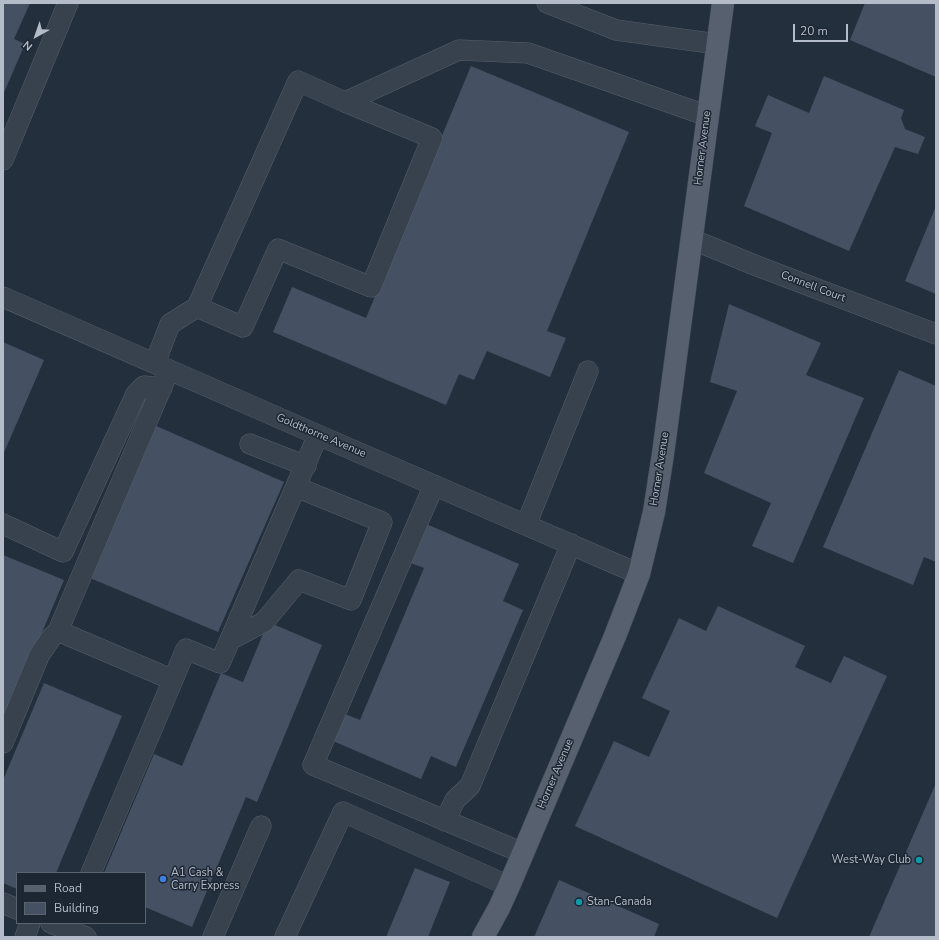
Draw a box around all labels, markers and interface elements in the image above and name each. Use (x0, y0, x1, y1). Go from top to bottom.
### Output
north arrow (16, 16, 56, 56)
scale bar (795, 16, 850, 42)
text: 20 m (800, 23, 828, 39)
text: N (20, 37, 36, 54)
street label: Horner Avenue (692, 110, 714, 186)
street label: Connell Court (779, 269, 847, 305)
street label: Goldthorne Avenue (274, 411, 368, 461)
street label: Horner Avenue (648, 431, 672, 507)
street label: Horner Avenue (535, 737, 577, 811)
place label: West-Way Club (832, 853, 911, 867)
marker: West-Way Club (914, 855, 924, 865)
place label: A1 Cash & Carry Express (171, 866, 240, 892)
legend (16, 872, 146, 924)
marker: A1 Cash & Carry Express (158, 874, 168, 884)
text: Road (54, 880, 82, 896)
place label: Stan-Canada (587, 895, 652, 909)
marker: Stan-Canada (574, 897, 584, 907)
text: Building (54, 900, 99, 916)

